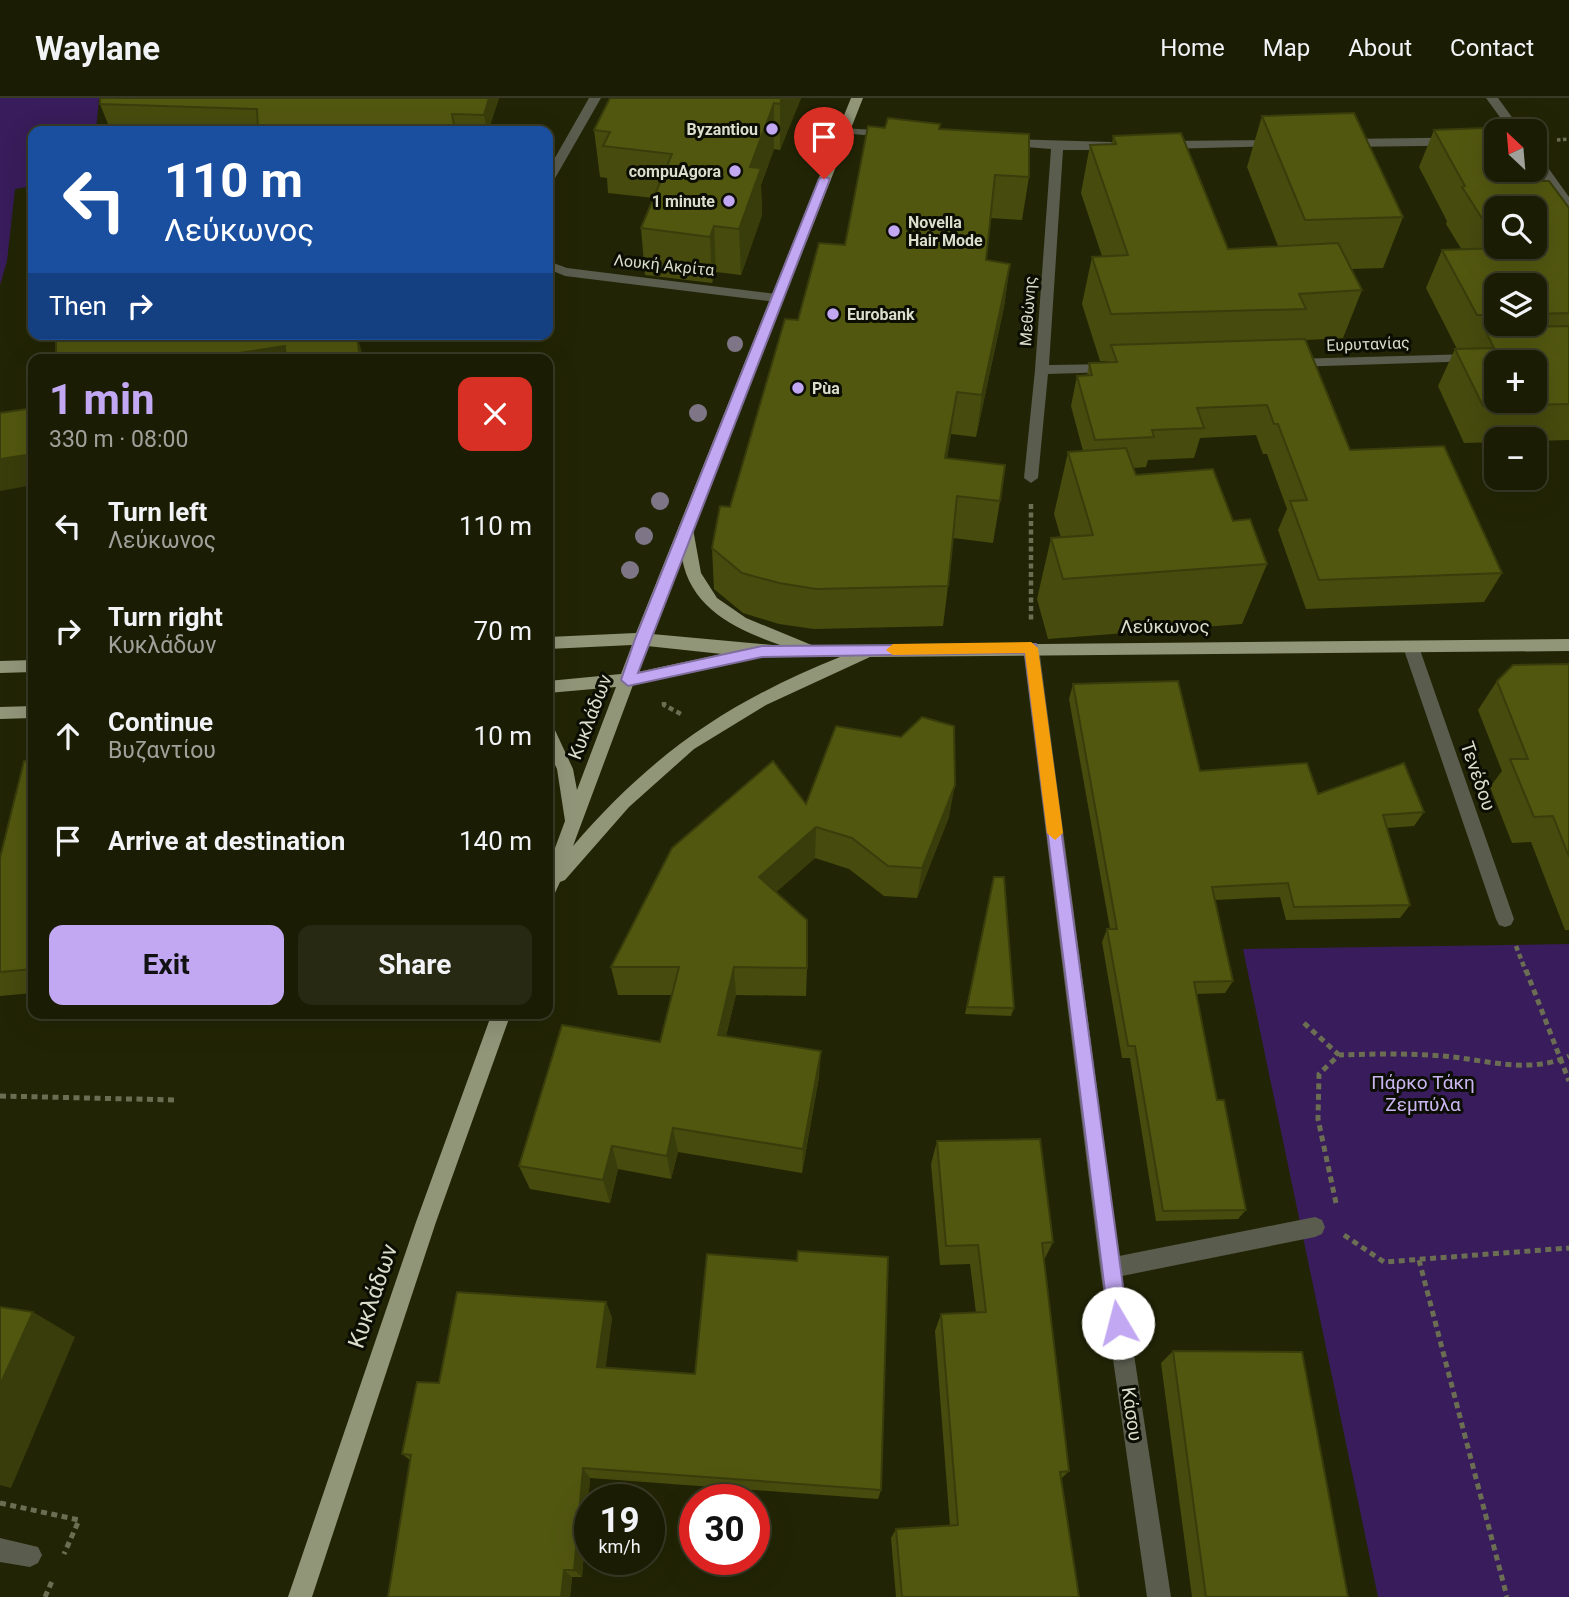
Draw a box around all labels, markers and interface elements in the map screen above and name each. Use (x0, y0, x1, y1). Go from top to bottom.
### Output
text: Waylane (35, 29, 160, 68)
text: Home (1160, 34, 1225, 62)
text: Map (1263, 34, 1310, 62)
text: About (1348, 34, 1412, 62)
text: Contact (1450, 34, 1534, 62)
pin (794, 107, 854, 179)
icon: arrive (805, 118, 843, 156)
north arrow (1484, 119, 1547, 182)
map controls (1484, 119, 1547, 490)
place label: Byzantiou (686, 120, 758, 139)
marker: Byzantiou (764, 121, 780, 137)
text: 110 m (164, 152, 303, 209)
icon: left (49, 154, 140, 245)
place label: compuAgora (629, 162, 721, 181)
marker: compuAgora (727, 163, 743, 179)
place label: 1 minute (652, 192, 715, 211)
marker: 1 minute (721, 193, 737, 209)
button: search (1484, 196, 1547, 259)
text: Λεύκωνος (164, 211, 314, 249)
place label: Novella Hair Mode (908, 213, 983, 250)
marker: Novella Hair Mode (886, 223, 902, 239)
street label: Λουκή Ακρίτα (613, 250, 715, 280)
button: layers (1484, 273, 1547, 336)
street label: Μεθώνης (1016, 275, 1040, 347)
icon: right (121, 287, 159, 325)
text: Then (49, 291, 107, 321)
place label: Eurobank (847, 305, 915, 324)
marker: Eurobank (825, 306, 841, 322)
street label: Ευρυτανίας (1326, 333, 1410, 355)
button: + (1484, 350, 1547, 413)
text: 1 min (49, 375, 155, 424)
button: close (458, 377, 532, 451)
place label: Pùa (812, 379, 840, 398)
marker: Pùa (790, 380, 806, 396)
text: 330 m · 08:00 (49, 426, 188, 453)
button: − (1484, 427, 1547, 490)
text: Turn left (108, 497, 207, 527)
icon: left (49, 507, 87, 545)
text: 110 m (459, 511, 532, 541)
text: Λεύκωνος (108, 527, 216, 554)
text: Turn right (108, 602, 223, 632)
icon: right (49, 612, 87, 650)
street label: Λεύκωνος (1120, 615, 1210, 638)
text: 70 m (474, 616, 532, 646)
text: Κυκλάδων (108, 632, 216, 659)
street label: Κυκλάδων (563, 671, 617, 763)
text: Continue (108, 707, 213, 737)
icon: ahead (49, 717, 87, 755)
text: 10 m (474, 721, 532, 751)
text: Βυζαντίου (108, 737, 216, 764)
street label: Τενέδου (1455, 738, 1501, 814)
icon: arrive (49, 822, 87, 860)
text: Arrive at destination (108, 826, 345, 856)
text: 140 m (459, 826, 532, 856)
button: Exit (49, 925, 284, 1005)
button: Share (298, 925, 532, 1005)
park label: Πάρκο Τάκη Ζεμπύλα (1371, 1071, 1475, 1116)
street label: Κυκλάδων (343, 1240, 403, 1352)
position arrow (1081, 1286, 1155, 1360)
street label: Κάσου (1117, 1385, 1147, 1443)
speed limit sign: 30 (679, 1484, 770, 1575)
text: 19 (599, 1500, 640, 1541)
text: km/h (598, 1536, 641, 1557)

